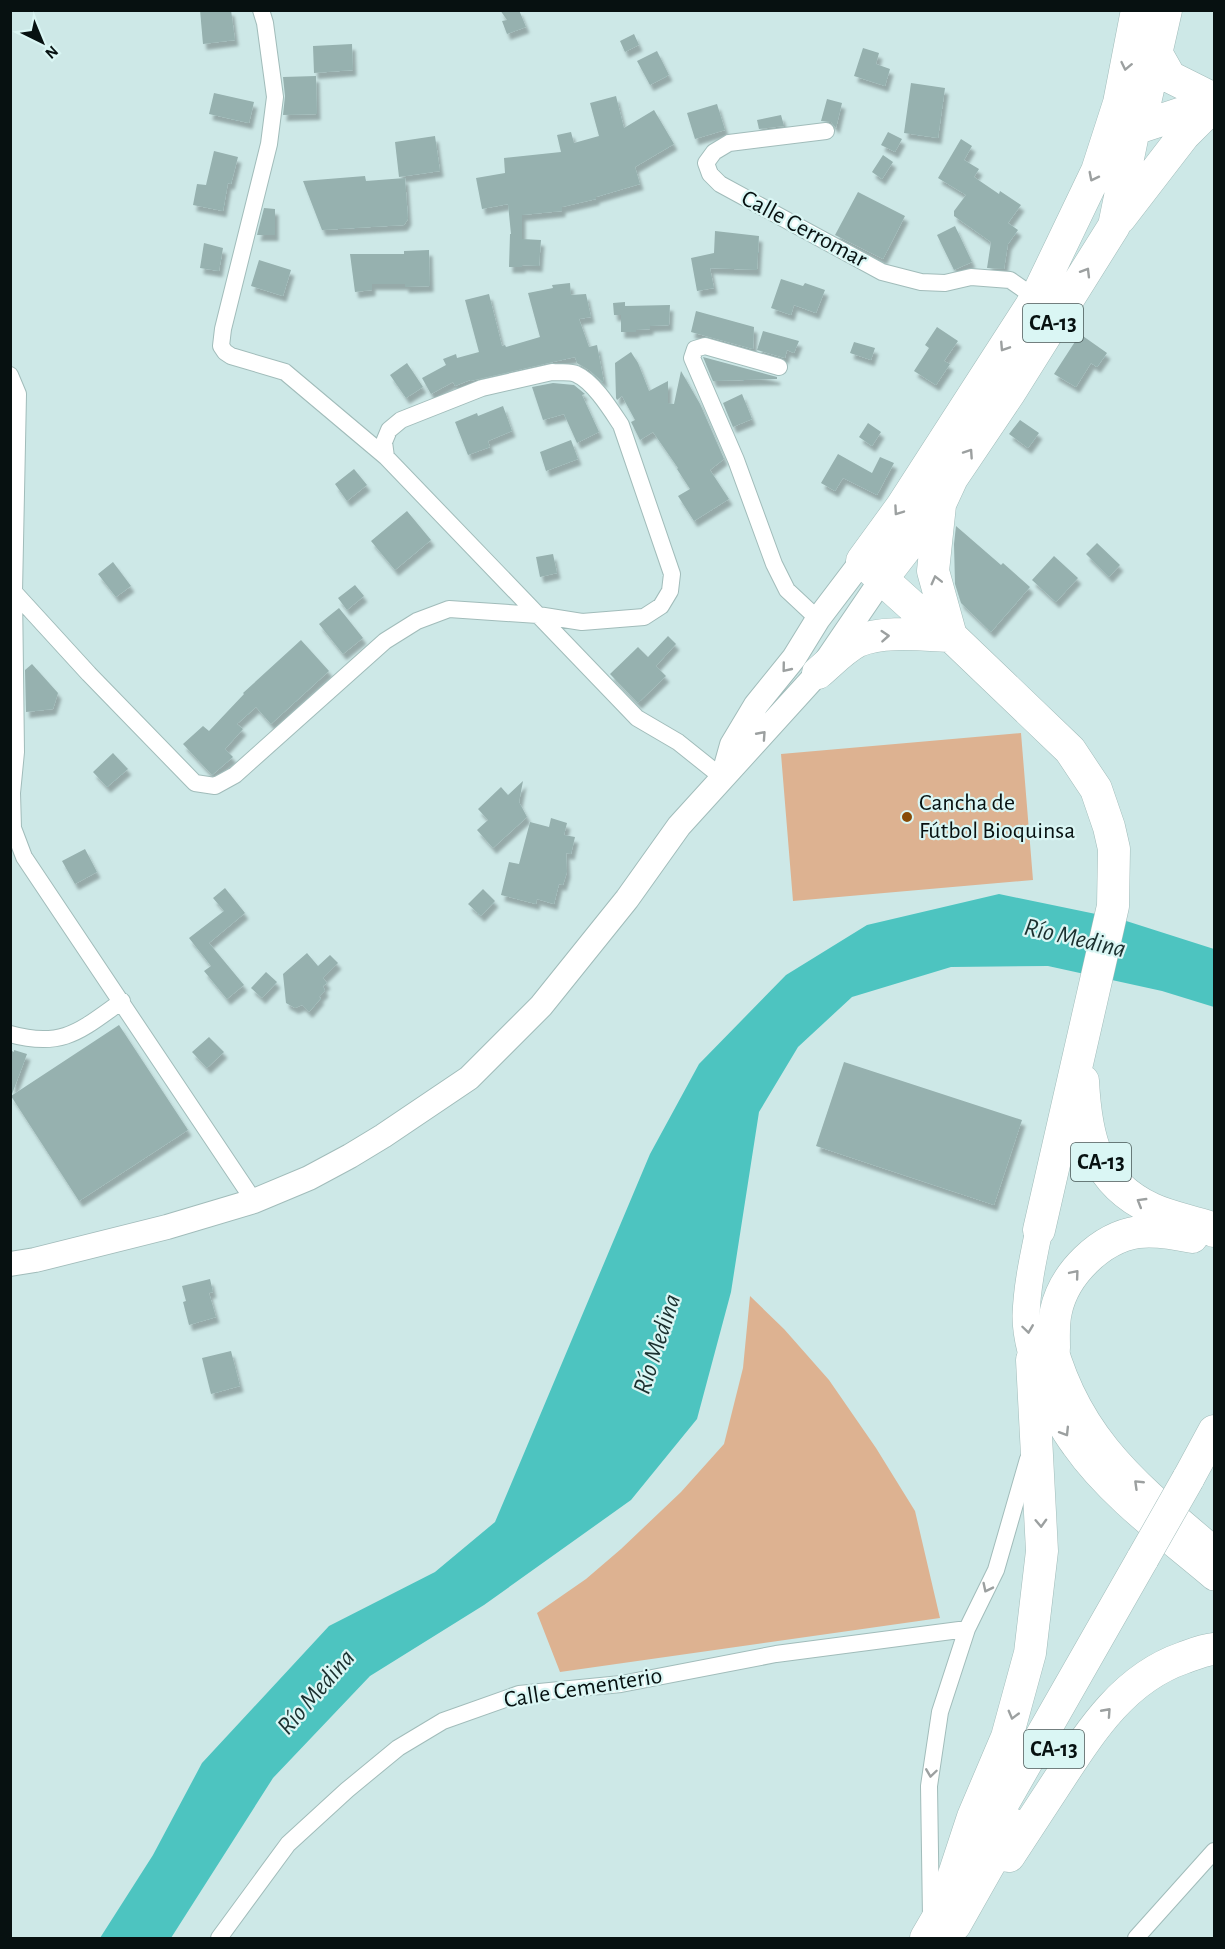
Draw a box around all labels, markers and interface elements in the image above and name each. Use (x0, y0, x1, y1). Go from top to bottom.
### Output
north arrow (12, 12, 72, 72)
text: N (42, 43, 61, 62)
one-way arrow (1120, 61, 1133, 71)
one-way arrow (1089, 171, 1100, 181)
street label: Calle Cerromar (737, 186, 871, 272)
one-way arrow (1079, 268, 1091, 278)
road number: CA-13 (1023, 304, 1083, 342)
one-way arrow (1000, 340, 1011, 351)
one-way arrow (962, 449, 973, 460)
one-way arrow (894, 504, 905, 515)
one-way arrow (930, 575, 943, 585)
one-way arrow (881, 630, 890, 643)
one-way arrow (783, 661, 794, 672)
one-way arrow (755, 731, 766, 742)
place label: Cancha de Fútbol Bioquinsa (919, 791, 1075, 843)
marker: Cancha de Fútbol Bioquinsa (900, 810, 914, 824)
water label: Río Medina (1022, 914, 1128, 962)
road number: CA-13 (1071, 1143, 1131, 1181)
one-way arrow (1137, 1198, 1147, 1210)
one-way arrow (1067, 1269, 1078, 1280)
water label: Río Medina (629, 1291, 685, 1397)
one-way arrow (1021, 1325, 1033, 1334)
one-way arrow (1058, 1426, 1070, 1436)
one-way arrow (1135, 1480, 1145, 1491)
one-way arrow (1035, 1519, 1047, 1528)
one-way arrow (983, 1581, 994, 1592)
water label: Río Medina (272, 1644, 360, 1740)
street label: Calle Cementerio (502, 1664, 664, 1712)
one-way arrow (1100, 1708, 1111, 1718)
one-way arrow (1008, 1709, 1020, 1720)
road number: CA-13 (1024, 1730, 1084, 1768)
one-way arrow (925, 1768, 938, 1778)

